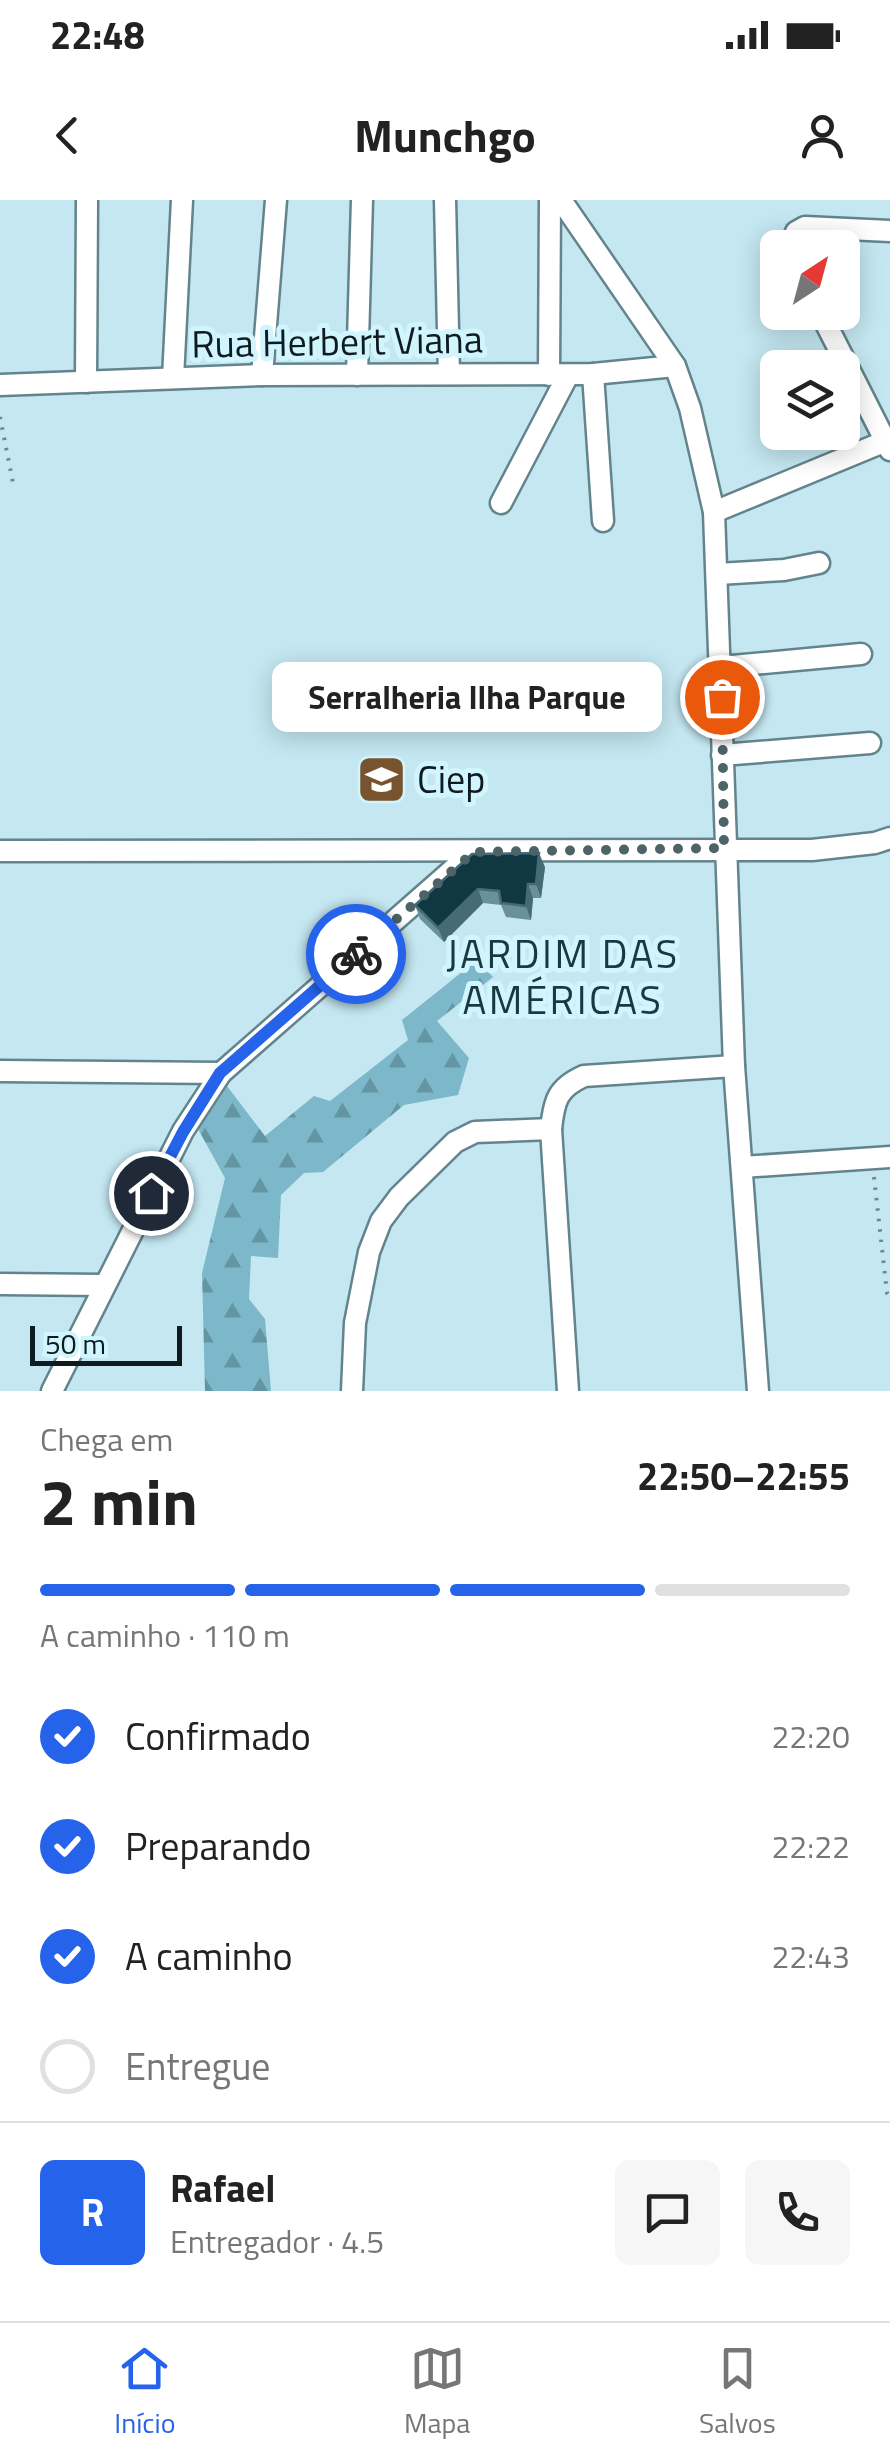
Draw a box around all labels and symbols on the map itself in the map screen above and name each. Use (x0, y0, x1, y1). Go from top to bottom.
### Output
north arrow (760, 230, 860, 330)
street label: Rua Herbert Viana (191, 309, 483, 373)
pin (680, 655, 765, 740)
callout: Serralheria Ilha Parque (272, 662, 662, 732)
place label: Ciep (417, 750, 485, 808)
school or university icon: Ciep (356, 754, 408, 806)
courier (306, 904, 406, 1004)
district label: JARDIM DAS AMÉRICAS (446, 923, 680, 1030)
pin (109, 1151, 194, 1236)
scale bar (30, 1321, 182, 1366)

